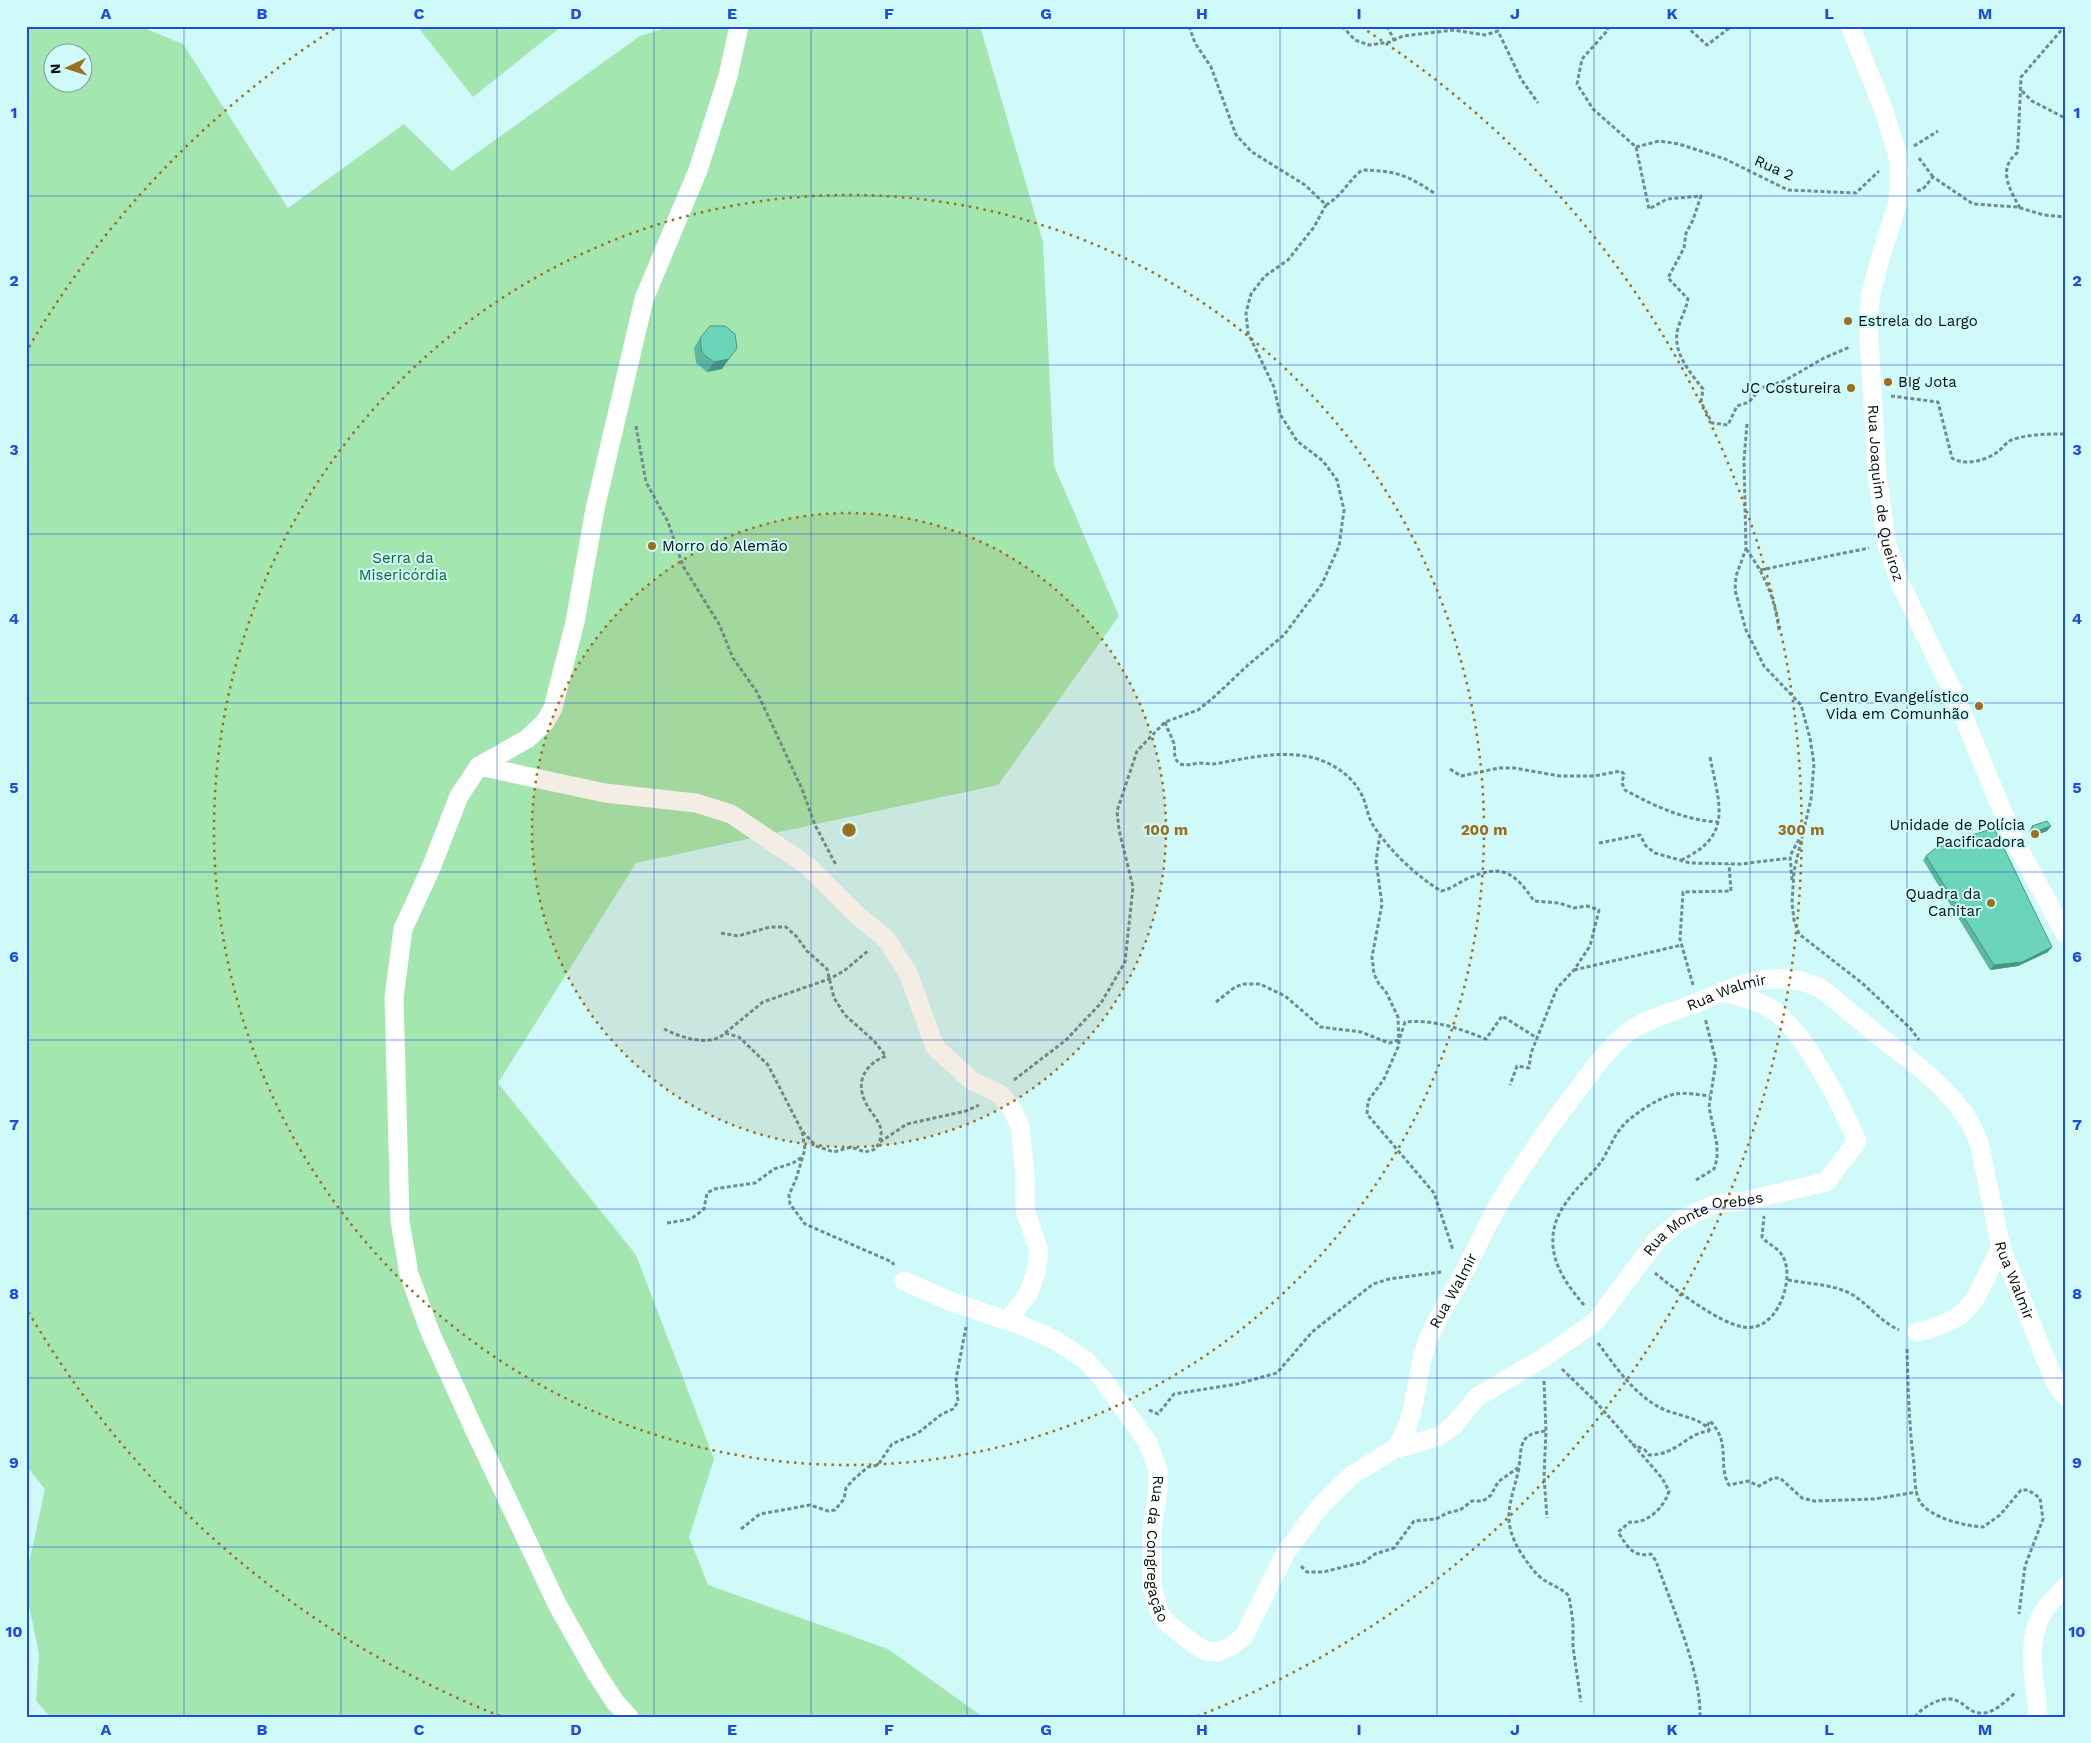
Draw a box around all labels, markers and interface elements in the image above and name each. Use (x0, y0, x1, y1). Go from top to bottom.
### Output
text: A (101, 4, 112, 23)
text: B (257, 4, 268, 23)
text: C (414, 4, 425, 23)
text: D (570, 4, 582, 23)
text: E (727, 4, 737, 23)
text: F (884, 4, 894, 23)
text: G (1040, 4, 1052, 23)
text: H (1196, 4, 1208, 23)
text: I (1356, 4, 1362, 23)
text: J (1510, 4, 1520, 23)
text: K (1666, 4, 1678, 23)
text: L (1824, 4, 1834, 23)
text: M (1978, 4, 1992, 23)
north arrow (42, 42, 92, 92)
text: N (47, 63, 63, 75)
text: 1 (11, 103, 17, 122)
text: 1 (2074, 103, 2080, 122)
street label: Rua 2 (1752, 151, 1796, 185)
text: 2 (9, 271, 19, 290)
text: 2 (2072, 271, 2082, 290)
place label: Estrela do Largo (1858, 312, 1978, 330)
marker: Estrela do Largo (1842, 315, 1854, 327)
place label: BIg Jota (1898, 373, 1957, 391)
marker: BIg Jota (1882, 376, 1894, 388)
place label: JC Costureira (1741, 379, 1842, 397)
marker: JC Costureira (1845, 382, 1857, 394)
street label: Rua Joaquim de Queiroz (1864, 404, 1908, 584)
text: 3 (9, 440, 19, 459)
text: 3 (2072, 440, 2082, 459)
place label: Morro do Alemão (662, 537, 788, 555)
marker: Morro do Alemão (646, 540, 658, 552)
park label: Serra da Misericórdia (359, 549, 448, 584)
text: 4 (9, 609, 19, 628)
text: 4 (2072, 609, 2082, 628)
place label: Centro Evangelístico Vida em Comunhão (1819, 688, 1969, 723)
marker: Centro Evangelístico Vida em Comunhão (1973, 700, 1985, 712)
text: 5 (9, 778, 19, 797)
text: 5 (2072, 778, 2082, 797)
place label: Unidade de Polícia Pacificadora (1889, 816, 2026, 851)
centre of rings (840, 821, 858, 839)
text: 100 m (1144, 821, 1188, 839)
text: 200 m (1461, 821, 1507, 839)
text: 300 m (1778, 821, 1824, 839)
marker: Unidade de Polícia Pacificadora (2029, 828, 2041, 840)
place label: Quadra da Canitar (1906, 885, 1982, 920)
marker: Quadra da Canitar (1985, 897, 1997, 909)
text: 6 (9, 947, 19, 966)
text: 6 (2072, 947, 2082, 966)
street label: Rua Walmir (1684, 971, 1767, 1015)
text: 7 (9, 1115, 19, 1134)
text: 7 (2072, 1115, 2082, 1134)
street label: Rua Monte Orebes (1639, 1188, 1765, 1259)
street label: Rua Walmir (1991, 1240, 2038, 1322)
street label: Rua Walmir (1426, 1250, 1481, 1331)
text: 8 (9, 1284, 19, 1303)
text: 8 (2072, 1284, 2082, 1303)
text: 9 (9, 1453, 19, 1472)
text: 9 (2072, 1453, 2082, 1472)
street label: Rua da Congregação (1143, 1475, 1172, 1626)
text: 10 (5, 1622, 23, 1641)
text: 10 (2068, 1622, 2086, 1641)
text: A (101, 1720, 112, 1739)
text: B (257, 1720, 268, 1739)
text: C (414, 1720, 425, 1739)
text: D (570, 1720, 582, 1739)
text: E (727, 1720, 737, 1739)
text: F (884, 1720, 894, 1739)
text: G (1040, 1720, 1052, 1739)
text: H (1196, 1720, 1208, 1739)
text: I (1356, 1720, 1362, 1739)
text: J (1510, 1720, 1520, 1739)
text: K (1666, 1720, 1678, 1739)
text: L (1824, 1720, 1834, 1739)
text: M (1978, 1720, 1992, 1739)

